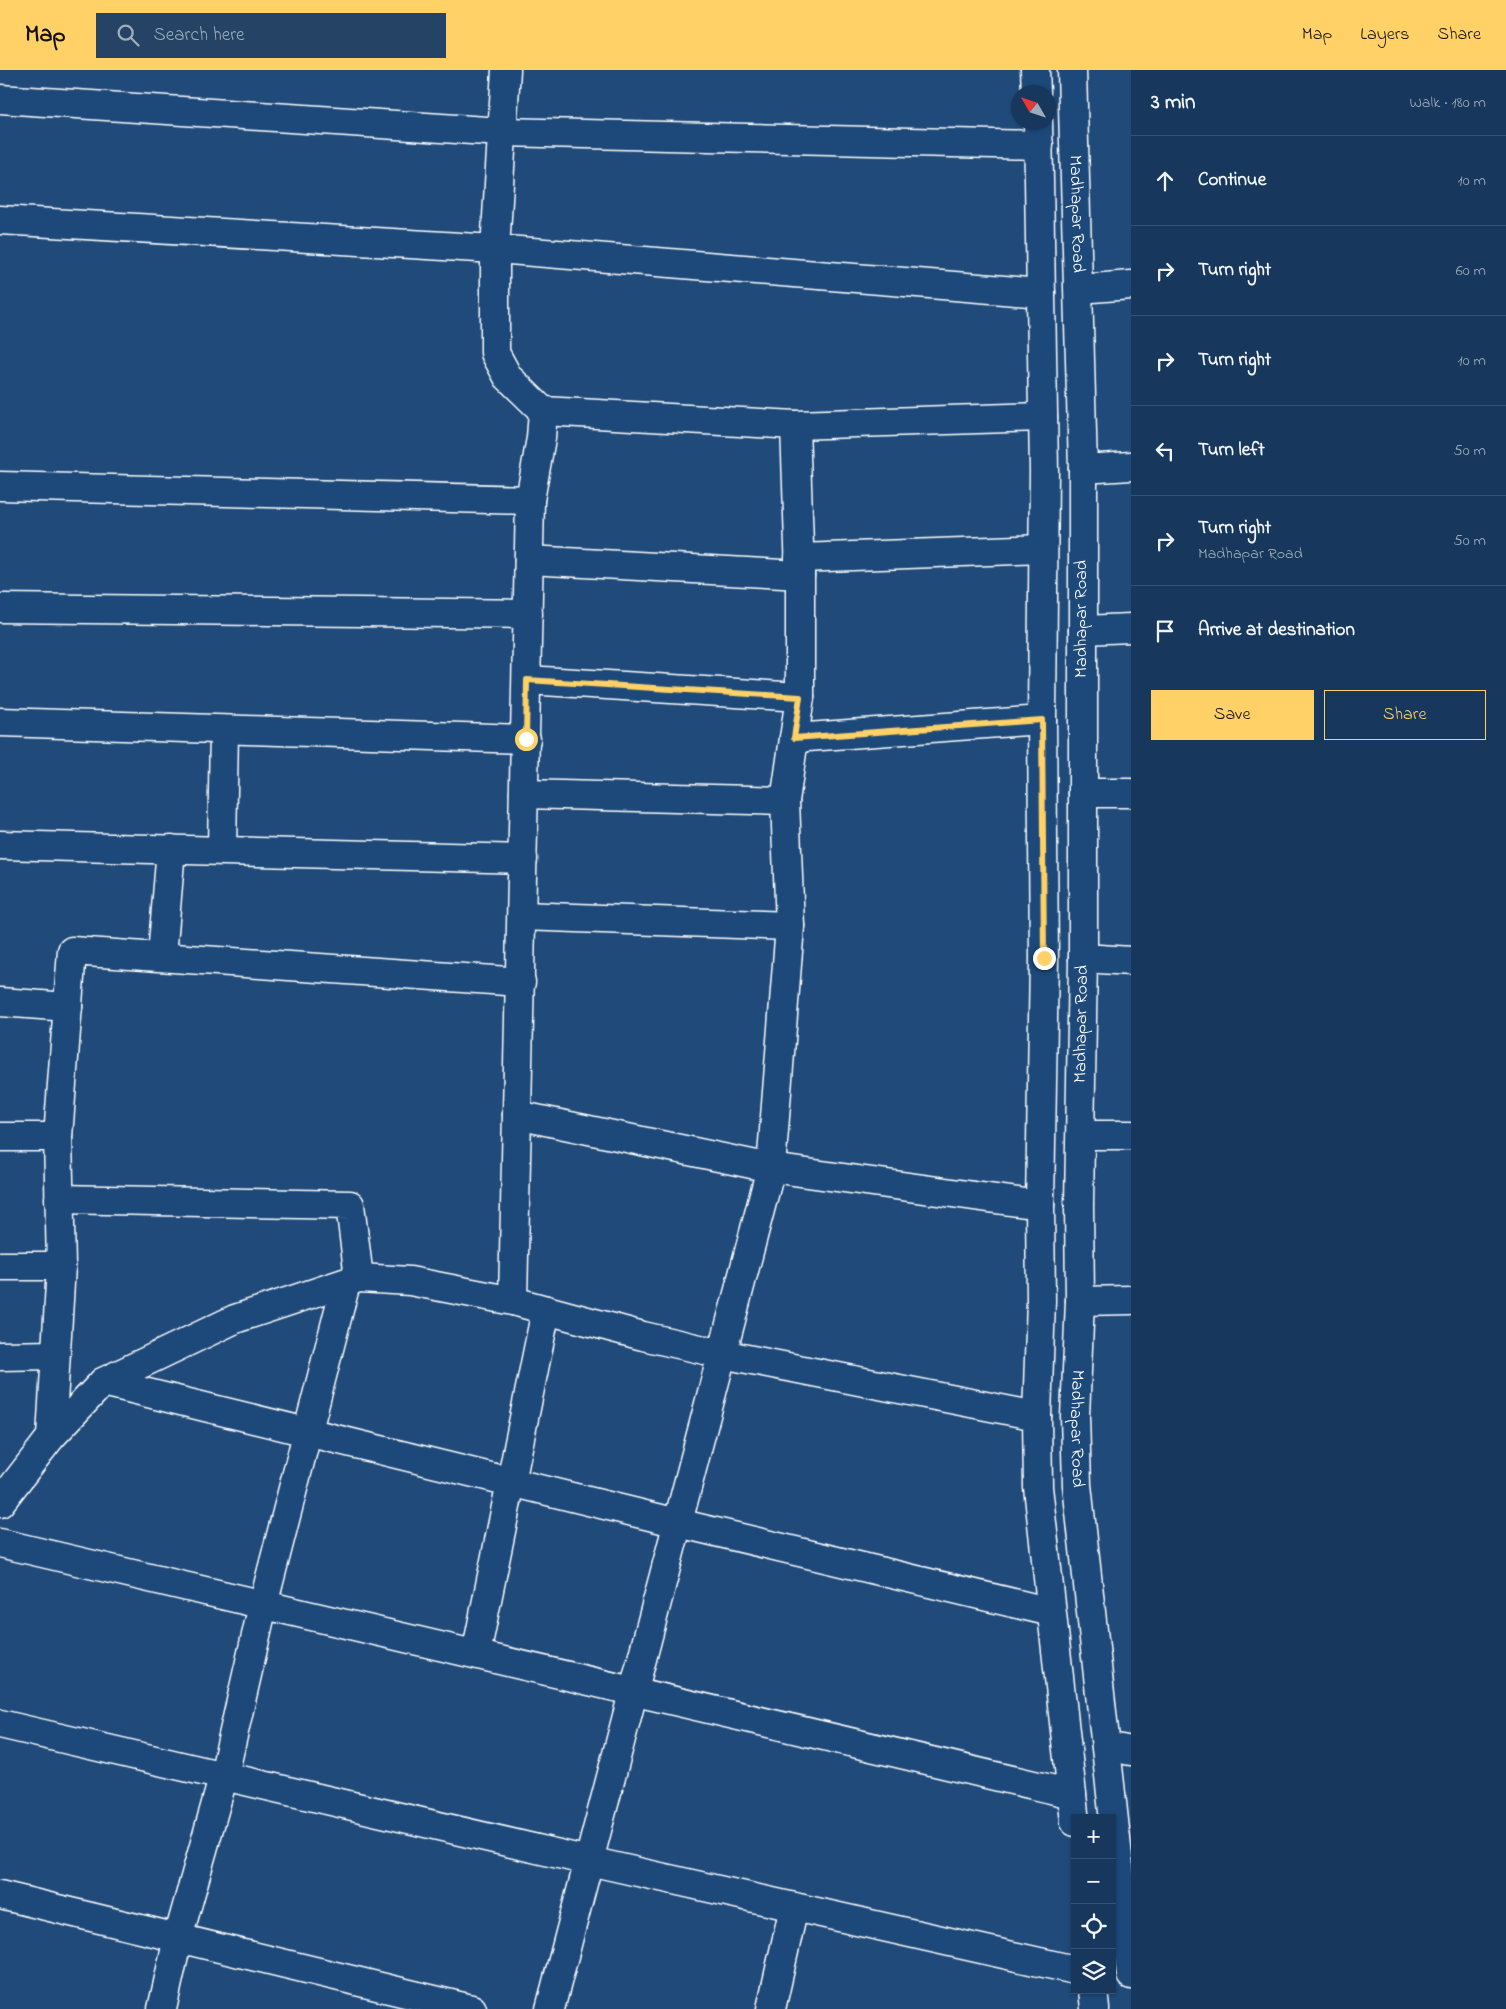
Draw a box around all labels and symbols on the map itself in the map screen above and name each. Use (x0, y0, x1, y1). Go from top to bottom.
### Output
north arrow (1011, 85, 1056, 130)
street label: Madhapar Road (1061, 155, 1091, 273)
street label: Madhapar Road (1069, 560, 1095, 678)
route start (515, 728, 538, 751)
route end (1033, 947, 1056, 970)
street label: Madhapar Road (1068, 965, 1096, 1083)
street label: Madhapar Road (1062, 1369, 1090, 1488)

